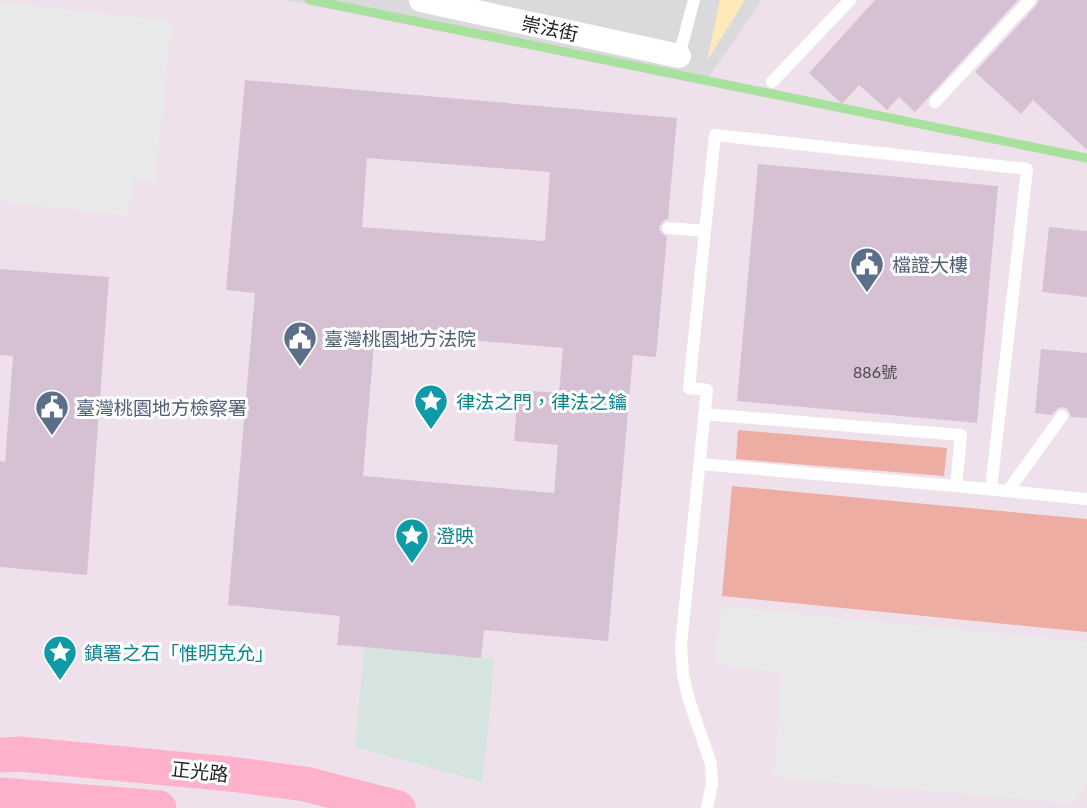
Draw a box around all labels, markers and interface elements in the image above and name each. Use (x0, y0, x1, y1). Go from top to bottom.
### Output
street label: 崇法街 (520, 11, 580, 45)
public building icon: 檔證大樓 (848, 245, 886, 294)
place label: 檔證大樓 (892, 253, 968, 276)
public building icon: 臺灣桃園地方法院 (281, 319, 319, 368)
place label: 臺灣桃園地方法院 (324, 327, 476, 350)
house number: 886號 (853, 362, 897, 381)
place icon: 律法之門，律法之鑰 (412, 382, 450, 431)
public building icon: 臺灣桃園地方檢察署 (33, 388, 71, 437)
place label: 律法之門，律法之鑰 (456, 390, 627, 413)
place label: 臺灣桃園地方檢察署 (76, 396, 247, 419)
place icon: 澄映 (393, 516, 431, 565)
place label: 澄映 (436, 524, 474, 547)
place icon: 鎮署之石「惟明克允」 (41, 633, 79, 682)
place label: 鎮署之石「惟明克允」 (84, 641, 274, 664)
street label: 正光路 (170, 757, 230, 785)

